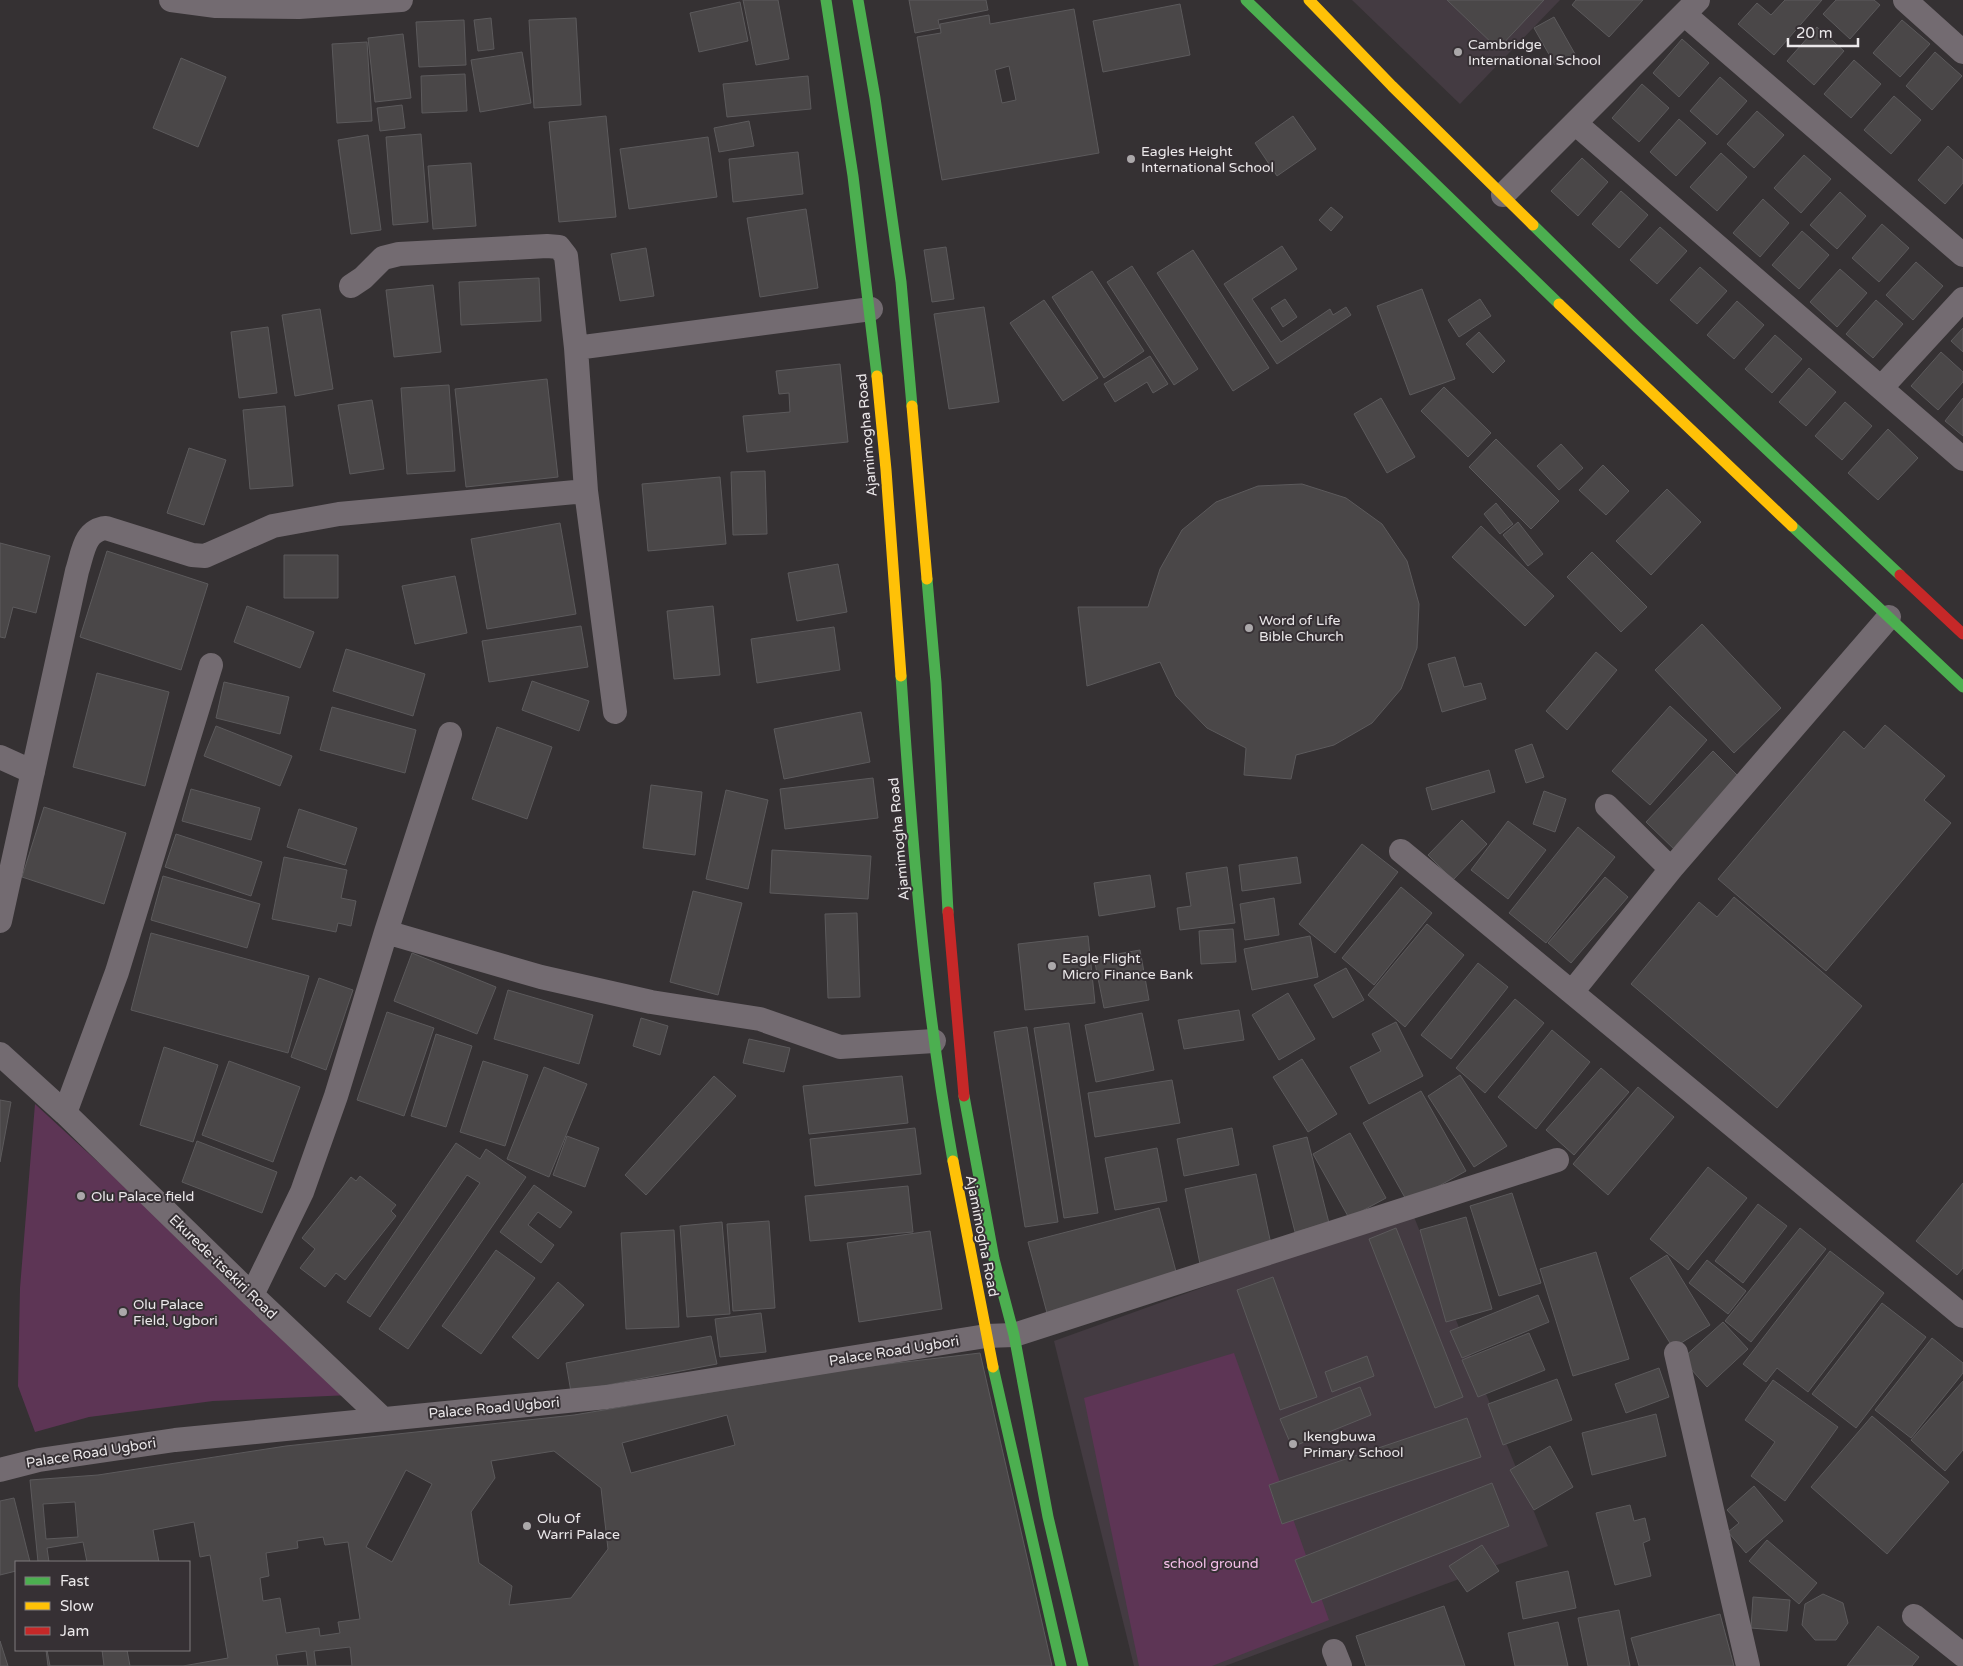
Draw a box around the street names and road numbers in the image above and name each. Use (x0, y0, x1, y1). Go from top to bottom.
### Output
street label: Ajamimogha Road (853, 373, 881, 497)
street label: Ajamimogha Road (885, 777, 913, 901)
street label: Ajamimogha Road (962, 1174, 1002, 1298)
street label: Ekurede-itsekiri Road (166, 1211, 280, 1323)
street label: Palace Road Ugbori (828, 1332, 960, 1370)
street label: Palace Road Ugbori (428, 1394, 560, 1422)
street label: Palace Road Ugbori (25, 1434, 157, 1472)

